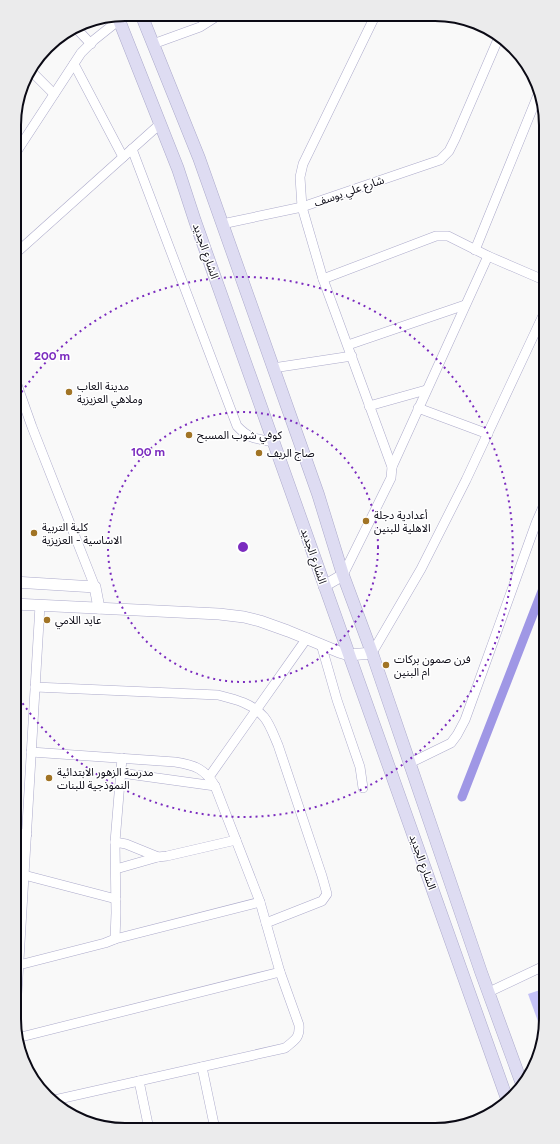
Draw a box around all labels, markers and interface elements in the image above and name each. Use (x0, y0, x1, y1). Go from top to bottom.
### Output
street label: شارع علي يوسف (313, 173, 387, 212)
street label: الشارع الجديد (189, 222, 221, 281)
text: 200 m (34, 349, 70, 363)
place label: مدينة العاب وملاهي العزيزية (77, 380, 143, 409)
marker: مدينة العاب وملاهي العزيزية (64, 387, 74, 397)
place label: كوفي شوب المسبح (197, 429, 282, 445)
marker: كوفي شوب المسبح (184, 430, 194, 440)
text: 100 m (131, 445, 165, 459)
place label: صاج الريف (267, 447, 315, 461)
marker: صاج الريف (254, 448, 264, 458)
place label: أعدادية دجلة الاهلية للبنين (374, 509, 431, 535)
marker: أعدادية دجلة الاهلية للبنين (361, 516, 371, 526)
place label: كلية التربية الاساسية - العزيزية (42, 521, 122, 547)
street label: الشارع الجديد (297, 527, 329, 586)
marker: كلية التربية الاساسية - العزيزية (29, 528, 39, 538)
centre of rings (236, 540, 250, 554)
place label: عايد اللامي (55, 614, 102, 630)
marker: عايد اللامي (42, 615, 52, 625)
place label: فرن صمون بركات ام البنين (394, 653, 471, 680)
marker: فرن صمون بركات ام البنين (381, 660, 391, 670)
place label: مدرسة الزهور الابتدائية النموذجية للبنات (57, 766, 154, 792)
marker: مدرسة الزهور الابتدائية النموذجية للبنات (44, 773, 54, 783)
street label: الشارع الجديد (406, 833, 439, 892)

